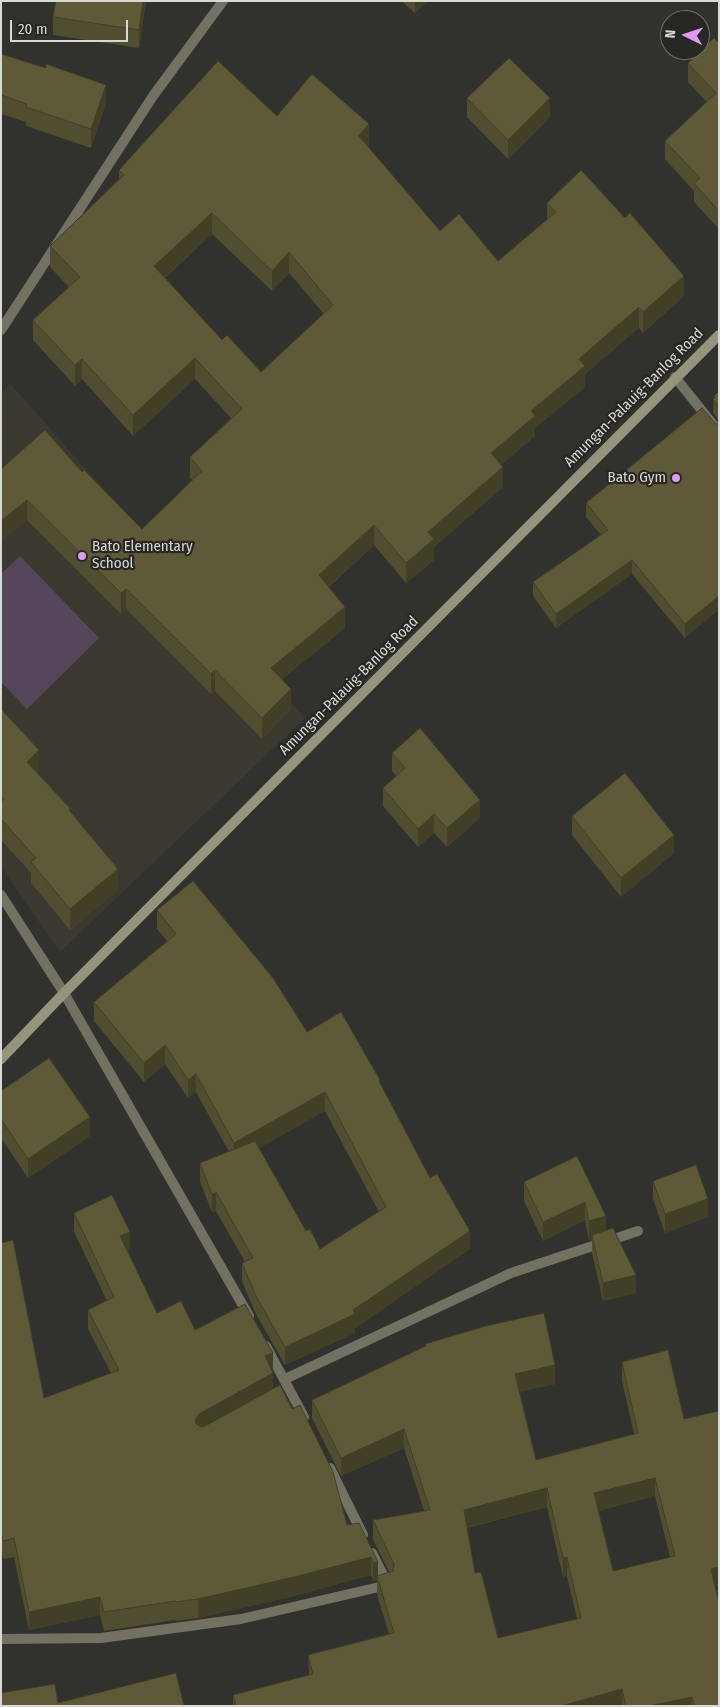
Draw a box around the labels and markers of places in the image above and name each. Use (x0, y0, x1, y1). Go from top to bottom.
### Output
place label: Bato Gym (608, 469, 666, 487)
marker: Bato Gym (670, 472, 682, 484)
place label: Bato Elementary School (92, 538, 193, 573)
marker: Bato Elementary School (76, 550, 88, 562)

